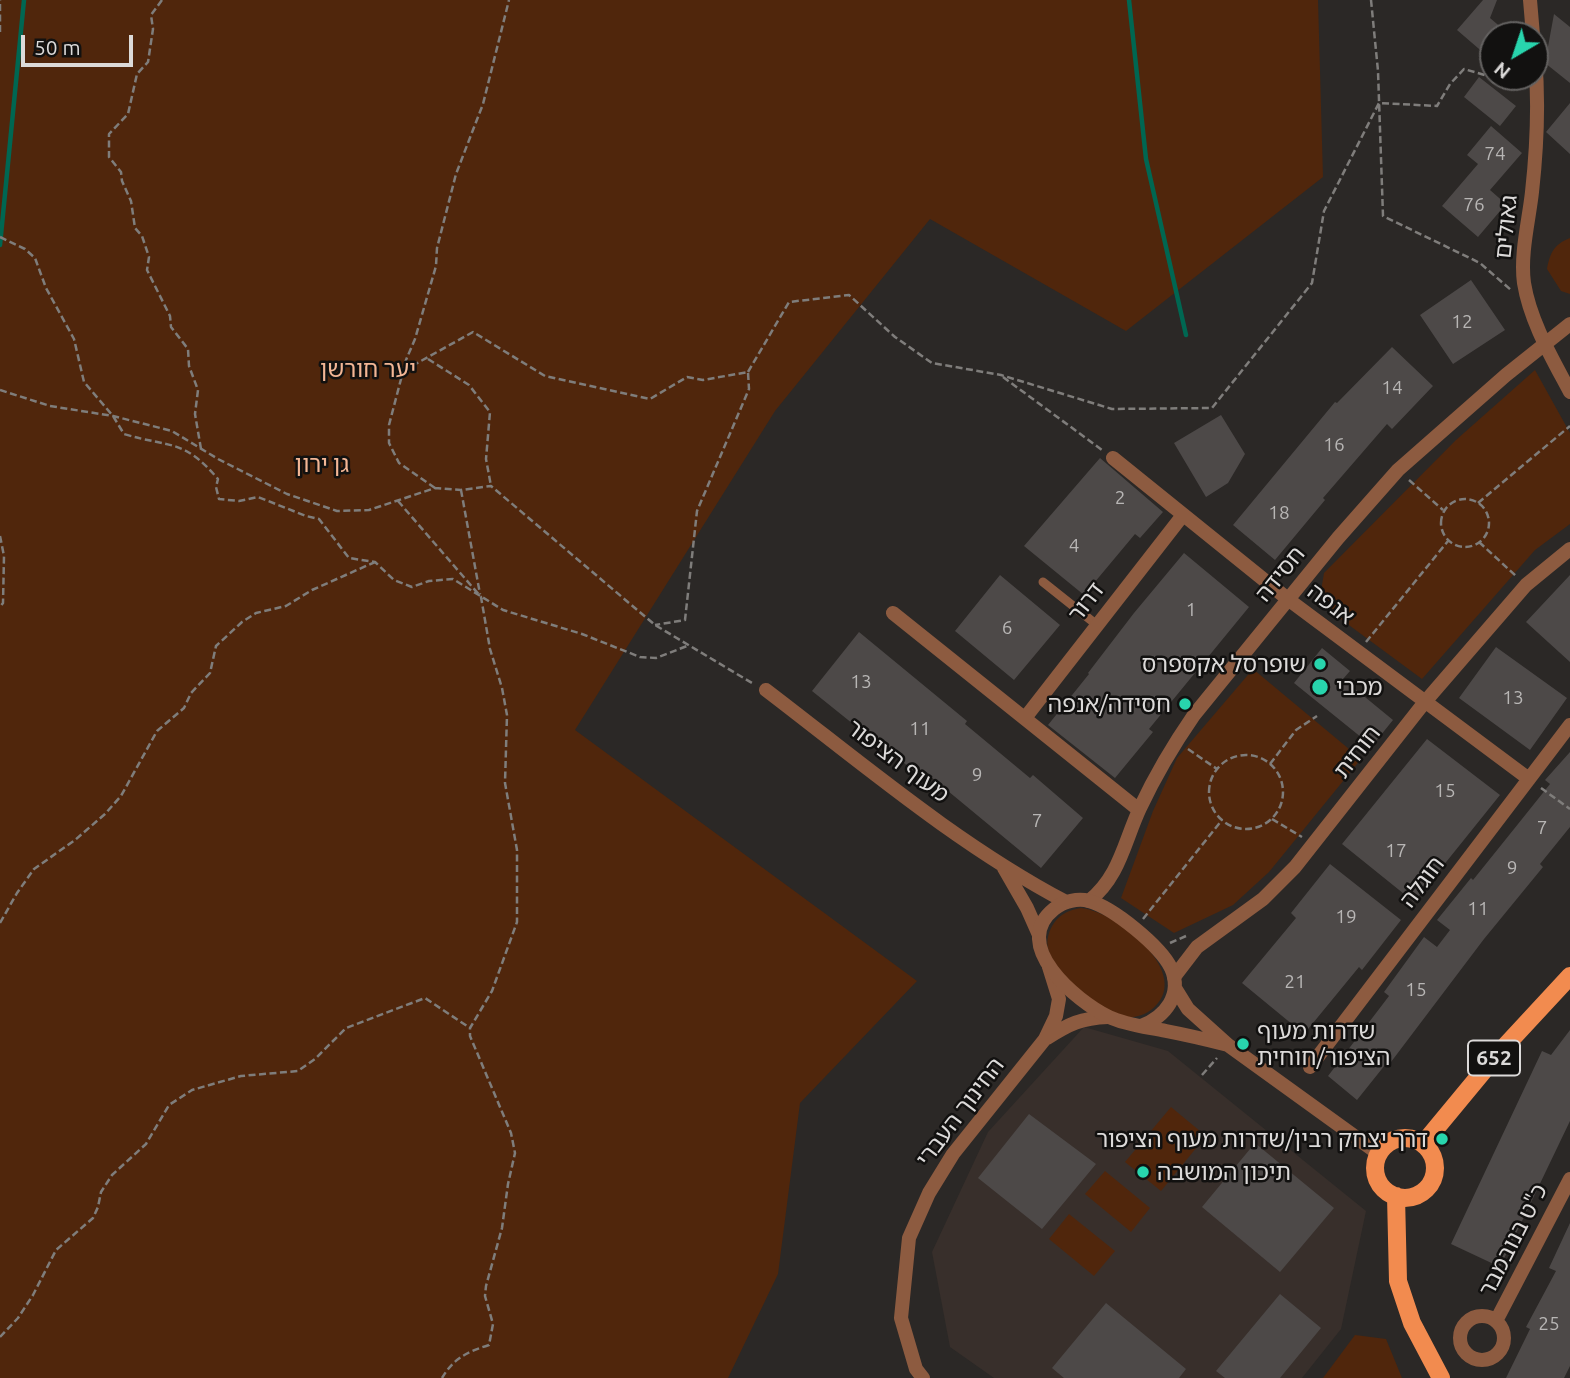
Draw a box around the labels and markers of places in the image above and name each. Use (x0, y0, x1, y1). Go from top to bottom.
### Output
place label: שופרסל אקספרס (1142, 650, 1306, 678)
marker: שופרסל אקספרס (1312, 656, 1328, 672)
place label: מכבי (1336, 673, 1383, 701)
marker: מכבי (1310, 677, 1330, 697)
place label: חסידה/אנפה (1048, 690, 1171, 718)
marker: חסידה/אנפה (1177, 696, 1193, 712)
place label: שדרות מעוף הציפור/חוחית (1257, 1017, 1390, 1071)
marker: שדרות מעוף הציפור/חוחית (1235, 1036, 1251, 1052)
place label: דרך יצחק רבין/שדרות מעוף הציפור (1096, 1125, 1428, 1153)
marker: דרך יצחק רבין/שדרות מעוף הציפור (1434, 1131, 1450, 1147)
place label: תיכון המושבה (1157, 1158, 1291, 1186)
marker: תיכון המושבה (1135, 1164, 1151, 1180)

